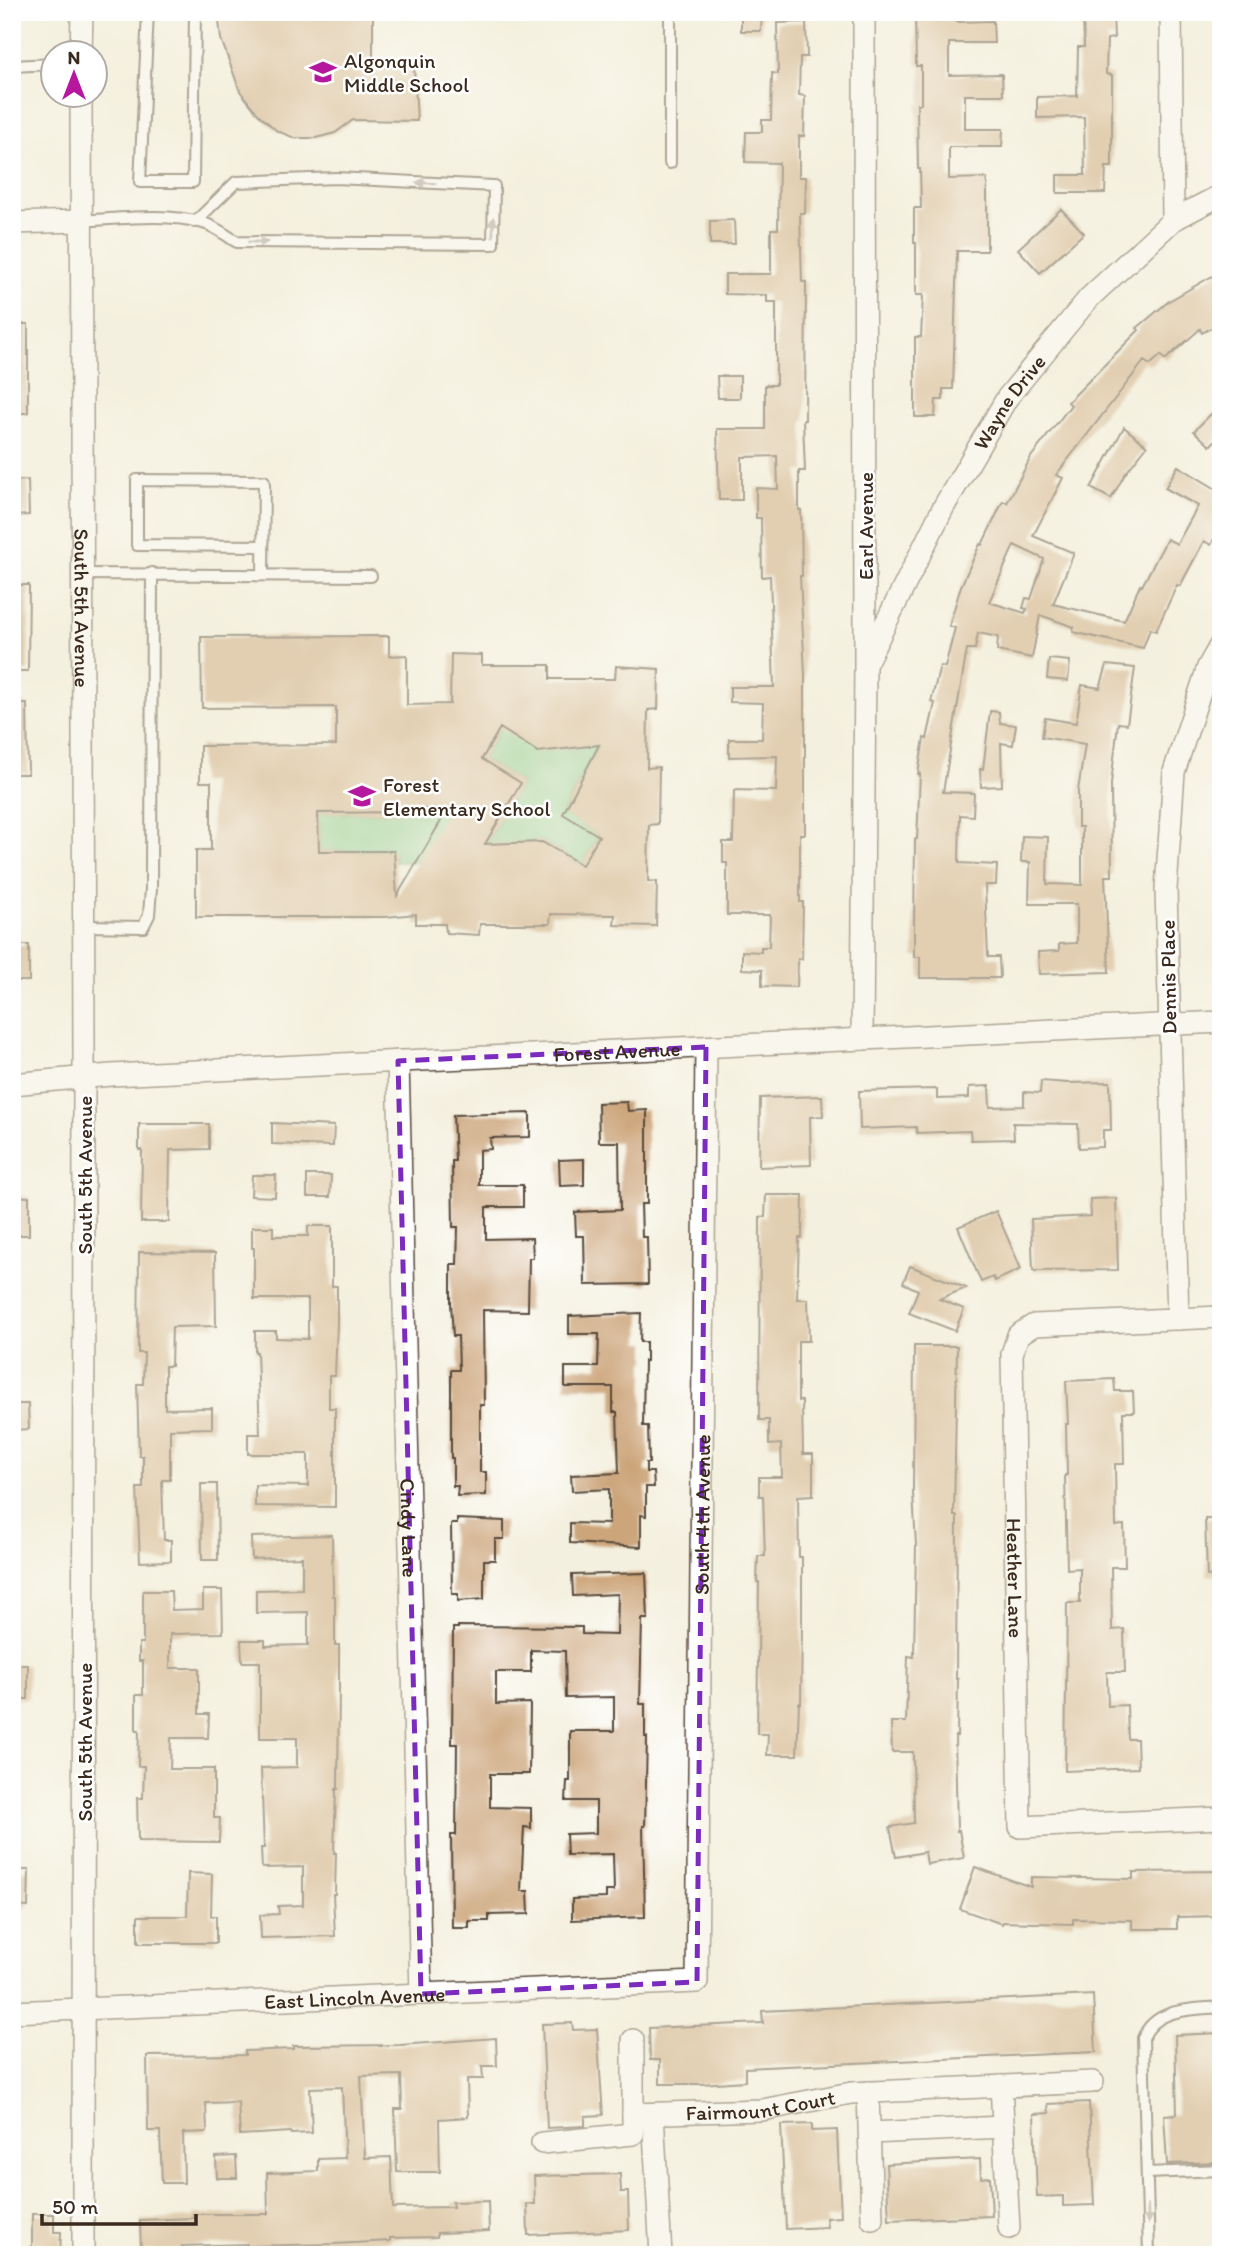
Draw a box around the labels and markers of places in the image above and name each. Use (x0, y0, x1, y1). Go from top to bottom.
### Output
place label: Algonquin Middle School (344, 48, 469, 97)
school or university icon: Algonquin Middle School (308, 57, 338, 87)
place label: Forest Elementary School (383, 772, 551, 821)
school or university icon: Forest Elementary School (347, 781, 377, 811)

